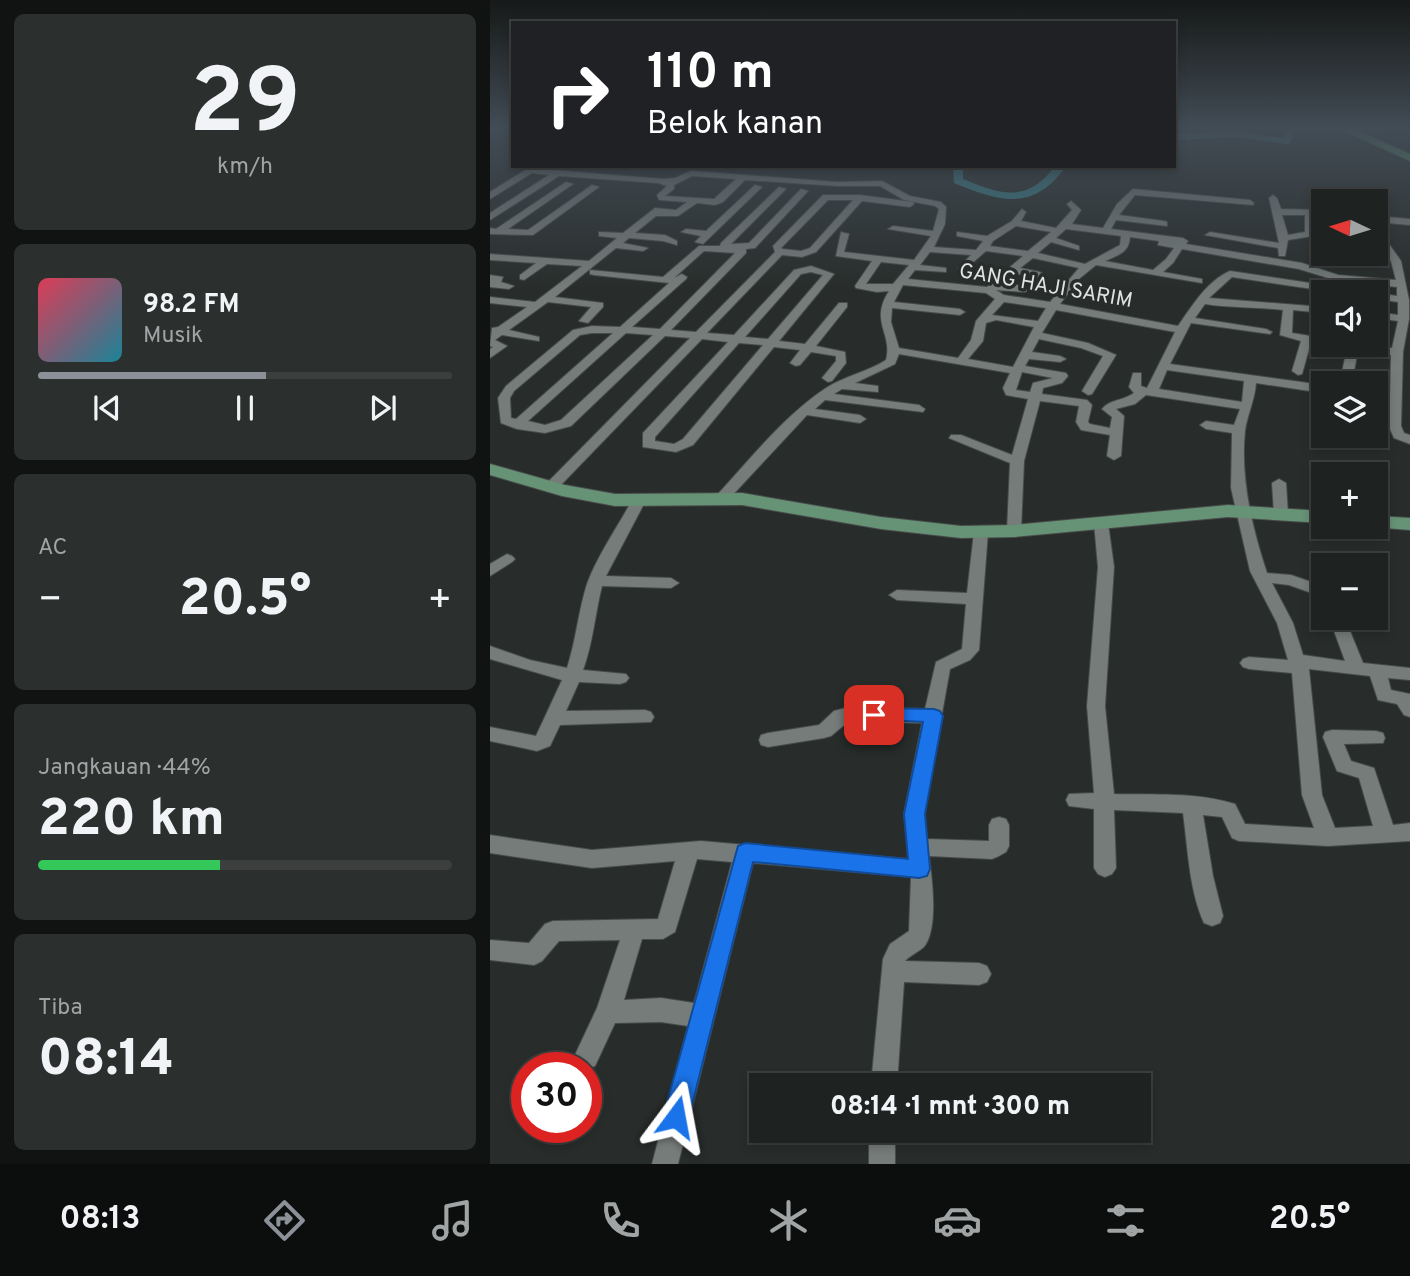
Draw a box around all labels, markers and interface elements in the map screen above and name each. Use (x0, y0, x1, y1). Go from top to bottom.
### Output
text: 110 m (647, 44, 774, 106)
icon: right (532, 49, 623, 140)
text: 29 (189, 50, 301, 165)
text: Belok kanan (647, 105, 823, 145)
text: km/h (217, 153, 273, 182)
north arrow (1311, 189, 1388, 266)
map controls (1311, 189, 1388, 630)
street label: GANG HAJI SARIM (957, 258, 1135, 315)
button: sound (1311, 280, 1388, 357)
text: 98.2 FM (143, 289, 239, 322)
text: Musik (143, 322, 203, 351)
button: layers (1311, 371, 1388, 448)
icon: previous (88, 389, 126, 427)
icon: pause (226, 389, 264, 427)
icon: next (364, 389, 402, 427)
button: + (1311, 462, 1388, 539)
text: AC (38, 534, 67, 563)
button: − (1311, 553, 1388, 630)
text: 20.5° (179, 568, 311, 634)
text: − (38, 577, 63, 626)
text: + (427, 577, 452, 626)
pin (844, 685, 904, 745)
icon: arrive (855, 696, 893, 734)
text: Jangkauan · 44% (38, 754, 211, 783)
text: 220 km (38, 788, 225, 854)
text: Tiba (38, 994, 83, 1023)
text: 08:14 (38, 1028, 174, 1094)
speed limit sign: 30 (511, 1052, 602, 1143)
position arrow (639, 1080, 713, 1154)
text: 08:14 · 1 mnt · 300 m (830, 1091, 1070, 1124)
icon: directions (260, 1196, 309, 1245)
icon: music (428, 1196, 477, 1245)
icon: phone (596, 1196, 645, 1245)
icon: climate (764, 1196, 813, 1245)
icon: car (933, 1196, 982, 1245)
icon: filters (1101, 1196, 1150, 1245)
text: 08:13 (60, 1200, 141, 1240)
text: 20.5° (1269, 1200, 1350, 1240)

